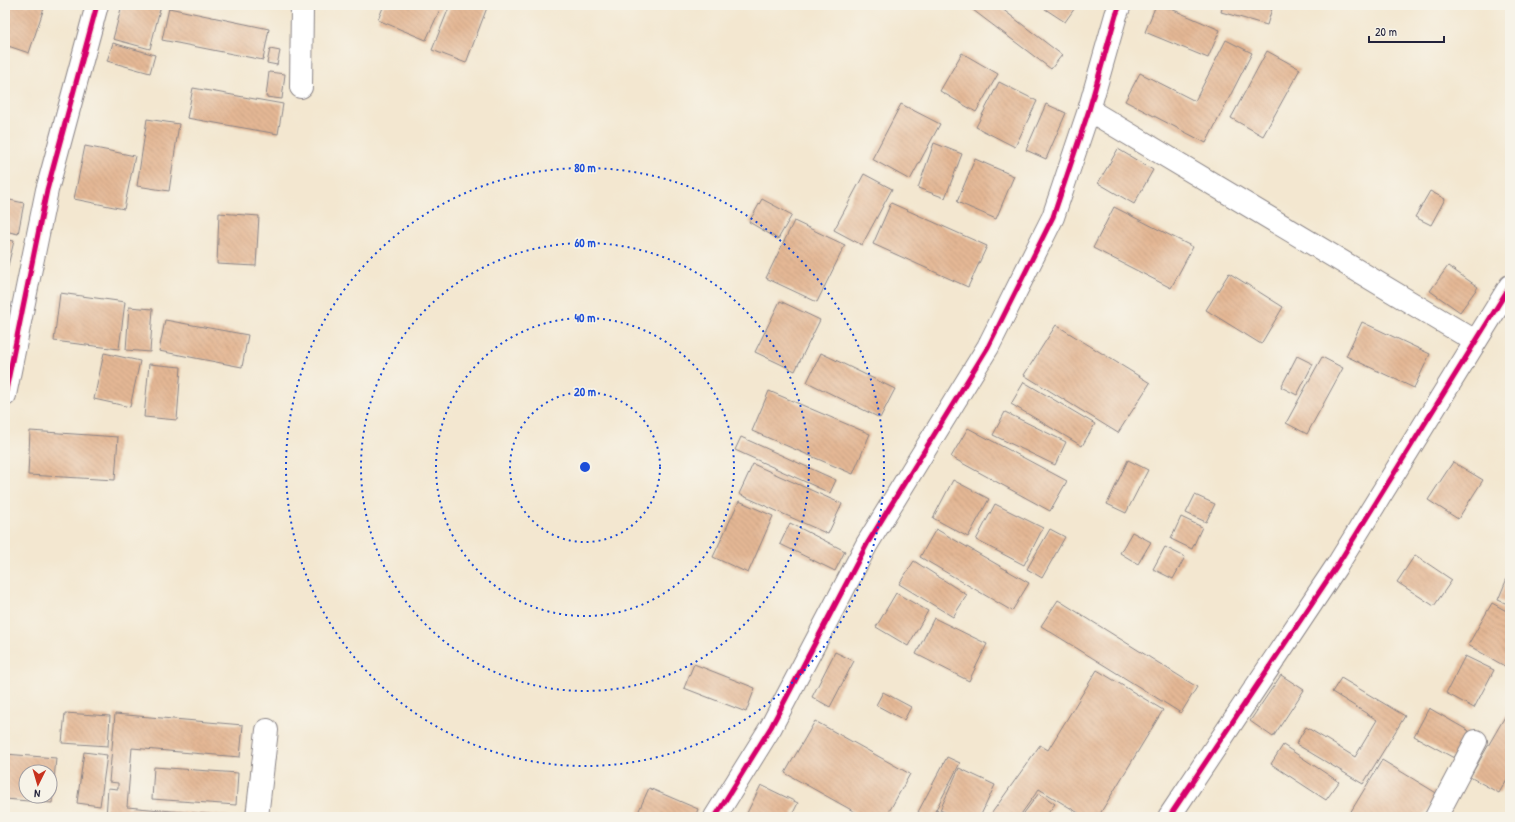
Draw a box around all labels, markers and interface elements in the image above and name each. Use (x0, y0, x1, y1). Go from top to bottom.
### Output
scale bar (1369, 18, 1444, 44)
text: 20 m (1375, 23, 1397, 40)
text: 80 m (574, 159, 596, 176)
text: 60 m (574, 234, 596, 251)
text: 40 m (575, 309, 595, 326)
text: 20 m (574, 383, 596, 400)
centre of rings (578, 460, 592, 474)
north arrow (18, 764, 58, 804)
text: N (33, 787, 41, 801)

